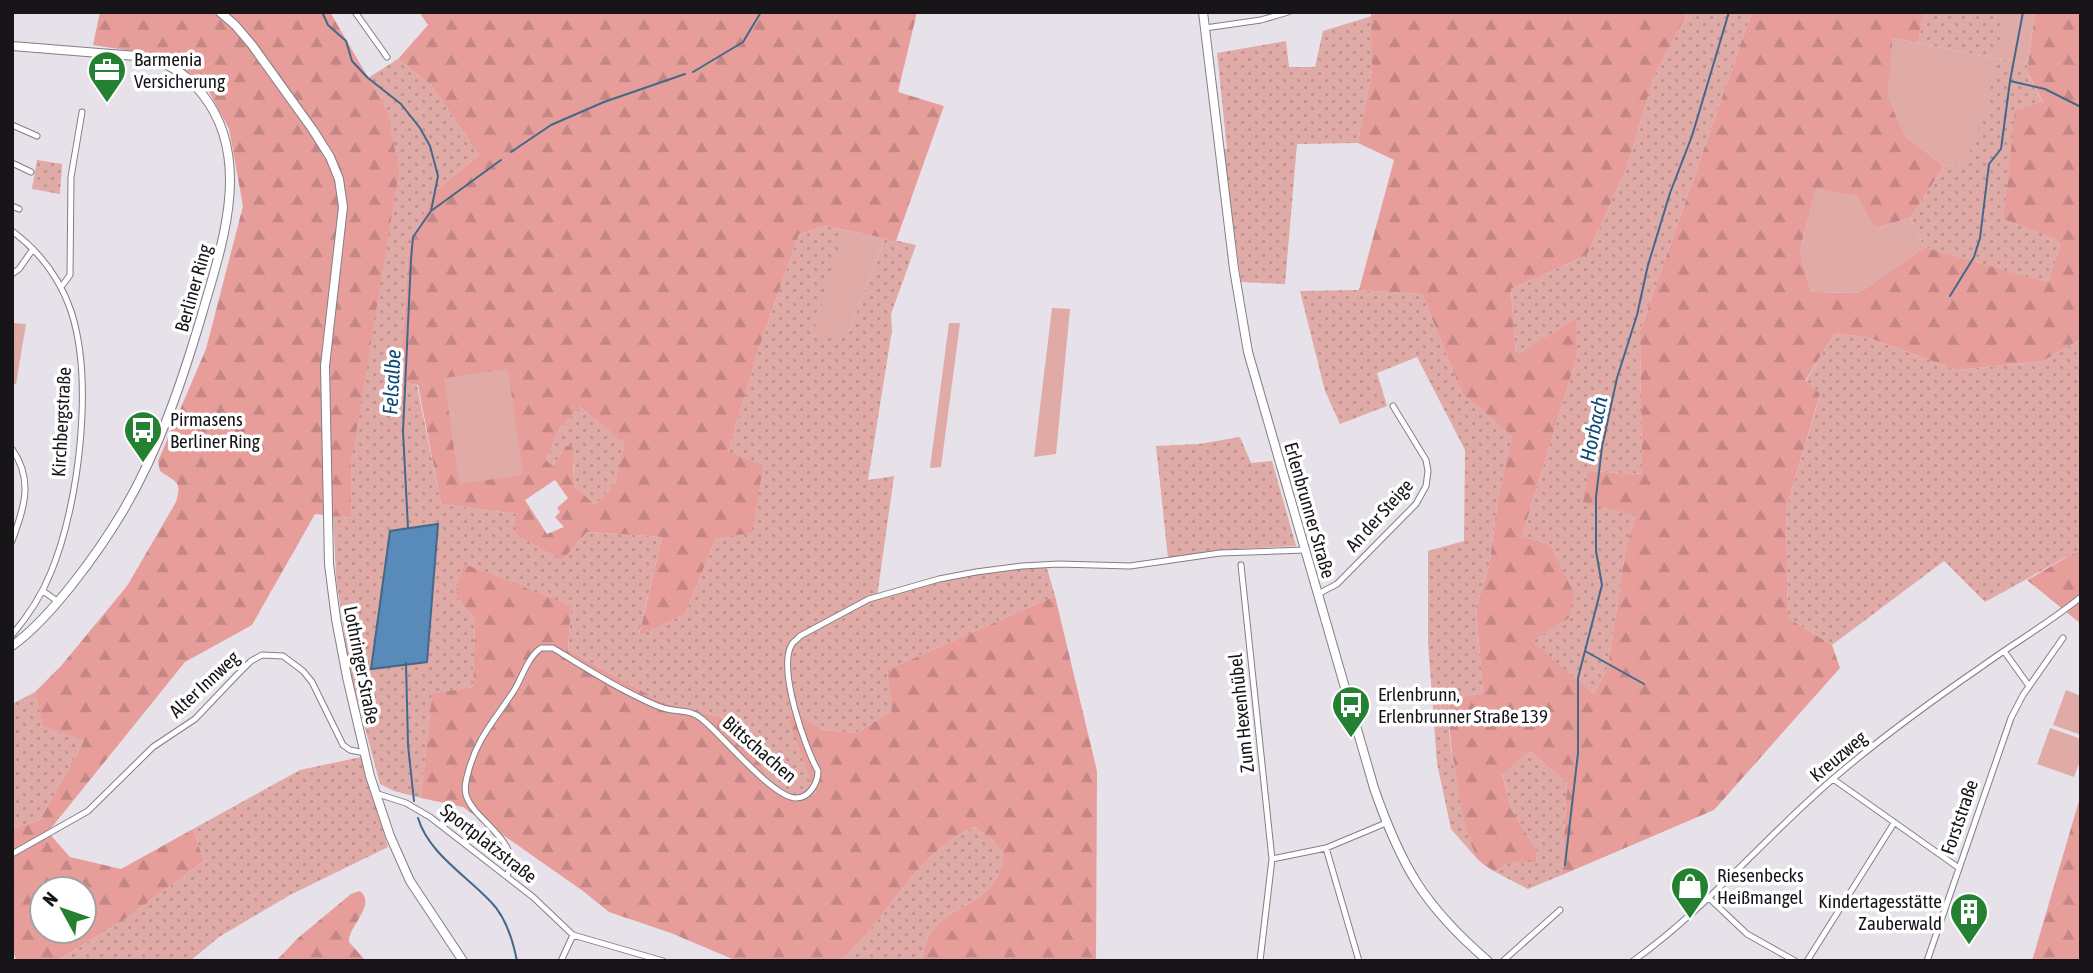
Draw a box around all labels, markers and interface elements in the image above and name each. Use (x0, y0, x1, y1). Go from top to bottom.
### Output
place label: Barmenia Versicherung (134, 48, 226, 92)
office icon: Barmenia Versicherung (86, 49, 128, 104)
street label: Berliner Ring (170, 241, 216, 334)
water label: Felsalbe (377, 349, 405, 415)
street label: Kirchbergstraße (47, 366, 75, 478)
water label: Horbach (1574, 394, 1612, 464)
place label: Pirmasens Berliner Ring (170, 408, 261, 452)
bus stop icon: Pirmasens Berliner Ring (122, 409, 164, 464)
street label: Erlenbrunner Straße (1280, 439, 1340, 581)
street label: An der Steige (1341, 474, 1417, 556)
street label: Lothringer Straße (340, 604, 384, 726)
street label: Alter Innweg (164, 645, 244, 722)
street label: Zum Hexenhübel (1224, 652, 1258, 774)
place label: Erlenbrunn, Erlenbrunner Straße 139 (1378, 683, 1548, 727)
bus stop icon: Erlenbrunn, Erlenbrunner Straße 139 (1330, 684, 1372, 739)
street label: Bittschachen (719, 711, 801, 787)
street label: Kreuzweg (1805, 725, 1872, 786)
street label: Forststraße (1936, 777, 1982, 857)
street label: Sportplatzstraße (437, 799, 541, 887)
place label: Riesenbecks Heißmangel (1717, 864, 1804, 908)
shop icon: Riesenbecks Heißmangel (1669, 865, 1711, 920)
north arrow (28, 875, 98, 945)
text: N (38, 888, 62, 910)
place label: Kindertagesstätte Zauberwald (1818, 890, 1942, 934)
building icon: Kindertagesstätte Zauberwald (1948, 891, 1990, 946)

